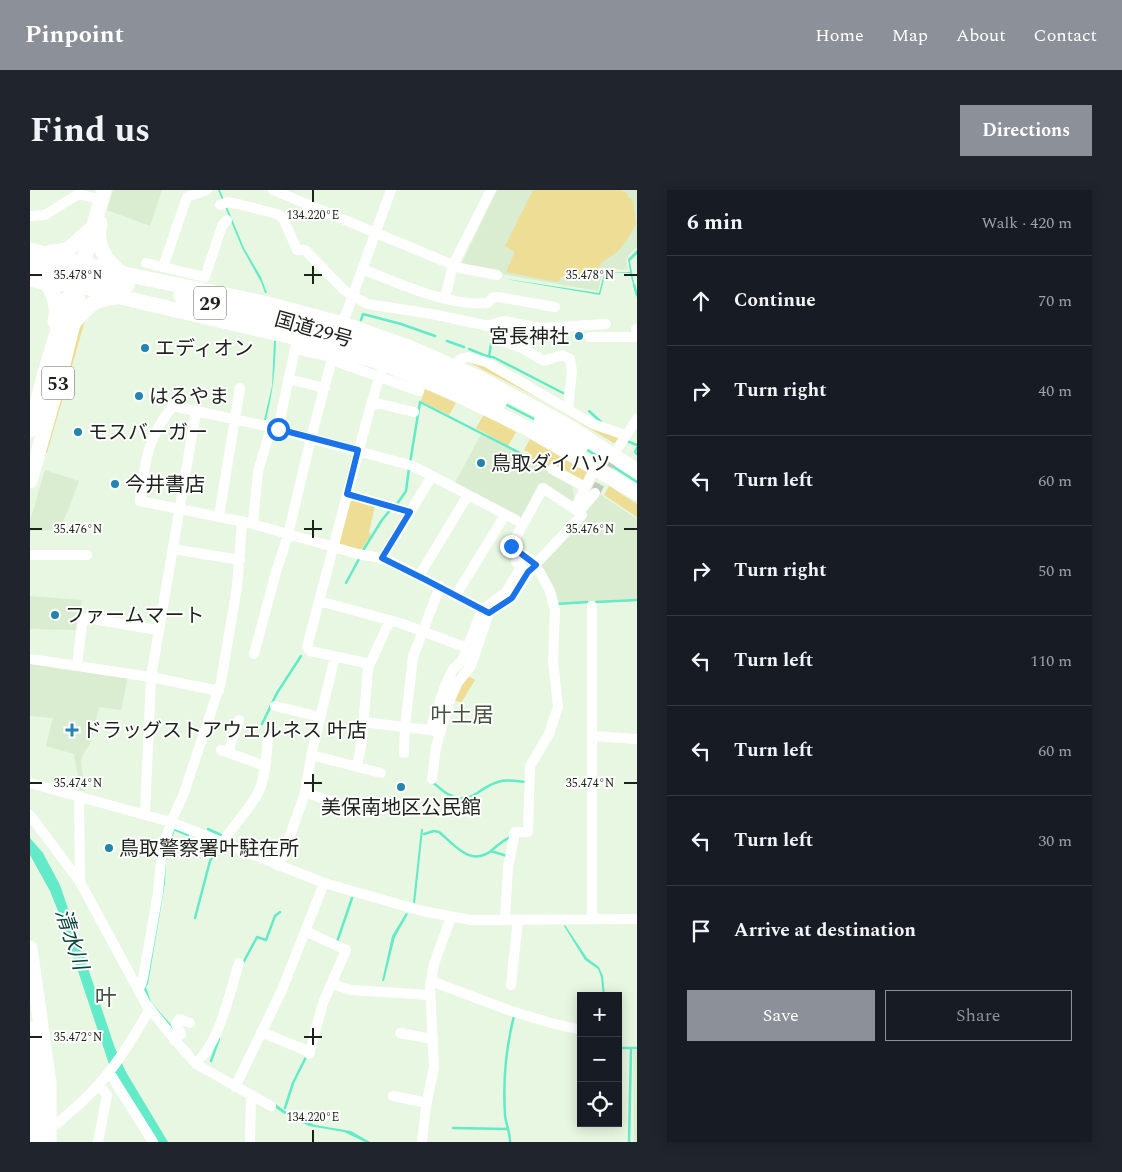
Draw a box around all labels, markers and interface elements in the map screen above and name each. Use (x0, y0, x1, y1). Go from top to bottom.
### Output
text: Pinpoint (25, 17, 124, 53)
text: Home (815, 22, 864, 49)
text: Map (892, 22, 928, 49)
text: About (956, 22, 1006, 49)
text: Contact (1034, 22, 1097, 49)
text: Find us (30, 104, 150, 157)
button: Directions (960, 105, 1092, 156)
text: 134.220°E (287, 206, 339, 225)
text: 6 min (687, 207, 743, 239)
text: Walk · 420 m (981, 211, 1072, 235)
text: 35.478°N (54, 266, 102, 285)
text: 35.478°N (566, 266, 614, 285)
road number: 29 (194, 286, 226, 320)
text: Continue (734, 286, 816, 315)
icon: ahead (687, 287, 715, 315)
text: 70 m (1038, 289, 1072, 313)
street label: 国道29号 (271, 305, 356, 355)
place label: 宮長神社 (489, 322, 569, 352)
marker: 宮長神社 (573, 330, 585, 342)
place label: エディオン (155, 334, 254, 364)
marker: エディオン (139, 342, 151, 354)
road number: 53 (42, 367, 74, 400)
text: Turn right (734, 376, 827, 405)
icon: right (687, 377, 715, 405)
text: 40 m (1038, 379, 1072, 403)
place label: はるやま (149, 382, 229, 412)
marker: はるやま (133, 390, 145, 402)
place label: モスバーガー (88, 418, 208, 448)
route start (267, 418, 290, 441)
marker: モスバーガー (72, 426, 84, 438)
place label: 鳥取ダイハツ (491, 449, 611, 479)
marker: 鳥取ダイハツ (475, 457, 487, 469)
text: Turn left (734, 466, 813, 495)
icon: left (687, 467, 715, 495)
text: 60 m (1038, 469, 1072, 493)
place label: 今井書店 (125, 470, 205, 500)
marker: 今井書店 (109, 478, 121, 490)
text: 35.476°N (54, 520, 102, 539)
text: 35.476°N (566, 520, 614, 539)
route end (500, 535, 523, 558)
text: Turn right (734, 556, 827, 585)
icon: right (687, 557, 715, 585)
text: 50 m (1038, 559, 1072, 583)
place label: ファームマート (65, 601, 204, 631)
marker: ファームマート (49, 609, 61, 621)
text: Turn left (734, 646, 813, 675)
icon: left (687, 647, 715, 675)
text: 110 m (1030, 649, 1072, 673)
district label: 叶土居 (431, 700, 494, 732)
place label: ドラッグストアウェルネス 叶店 (82, 716, 367, 746)
marker: ドラッグストアウェルネス 叶店 (66, 724, 78, 736)
text: Turn left (734, 736, 813, 765)
icon: left (687, 737, 715, 765)
text: 60 m (1038, 739, 1072, 763)
text: 35.474°N (54, 774, 102, 793)
text: 35.474°N (566, 774, 614, 793)
marker: 美保南地区公民館 (395, 781, 407, 793)
place label: 美保南地区公民館 (321, 793, 481, 823)
text: Turn left (734, 826, 813, 855)
icon: left (687, 827, 715, 855)
text: 30 m (1038, 829, 1072, 853)
place label: 鳥取警察署叶駐在所 (119, 834, 299, 864)
marker: 鳥取警察署叶駐在所 (103, 842, 115, 854)
water label: 清水川 (46, 904, 97, 976)
text: Arrive at destination (734, 916, 916, 945)
icon: arrive (687, 917, 715, 945)
district label: 叶 (95, 982, 117, 1015)
button: Save (687, 990, 875, 1041)
button: Share (885, 990, 1072, 1041)
map controls (577, 992, 622, 1127)
button: + (577, 992, 622, 1037)
text: 35.472°N (54, 1028, 102, 1047)
button: − (577, 1037, 622, 1082)
button: locate (577, 1082, 622, 1127)
text: 134.220°E (287, 1108, 339, 1127)

